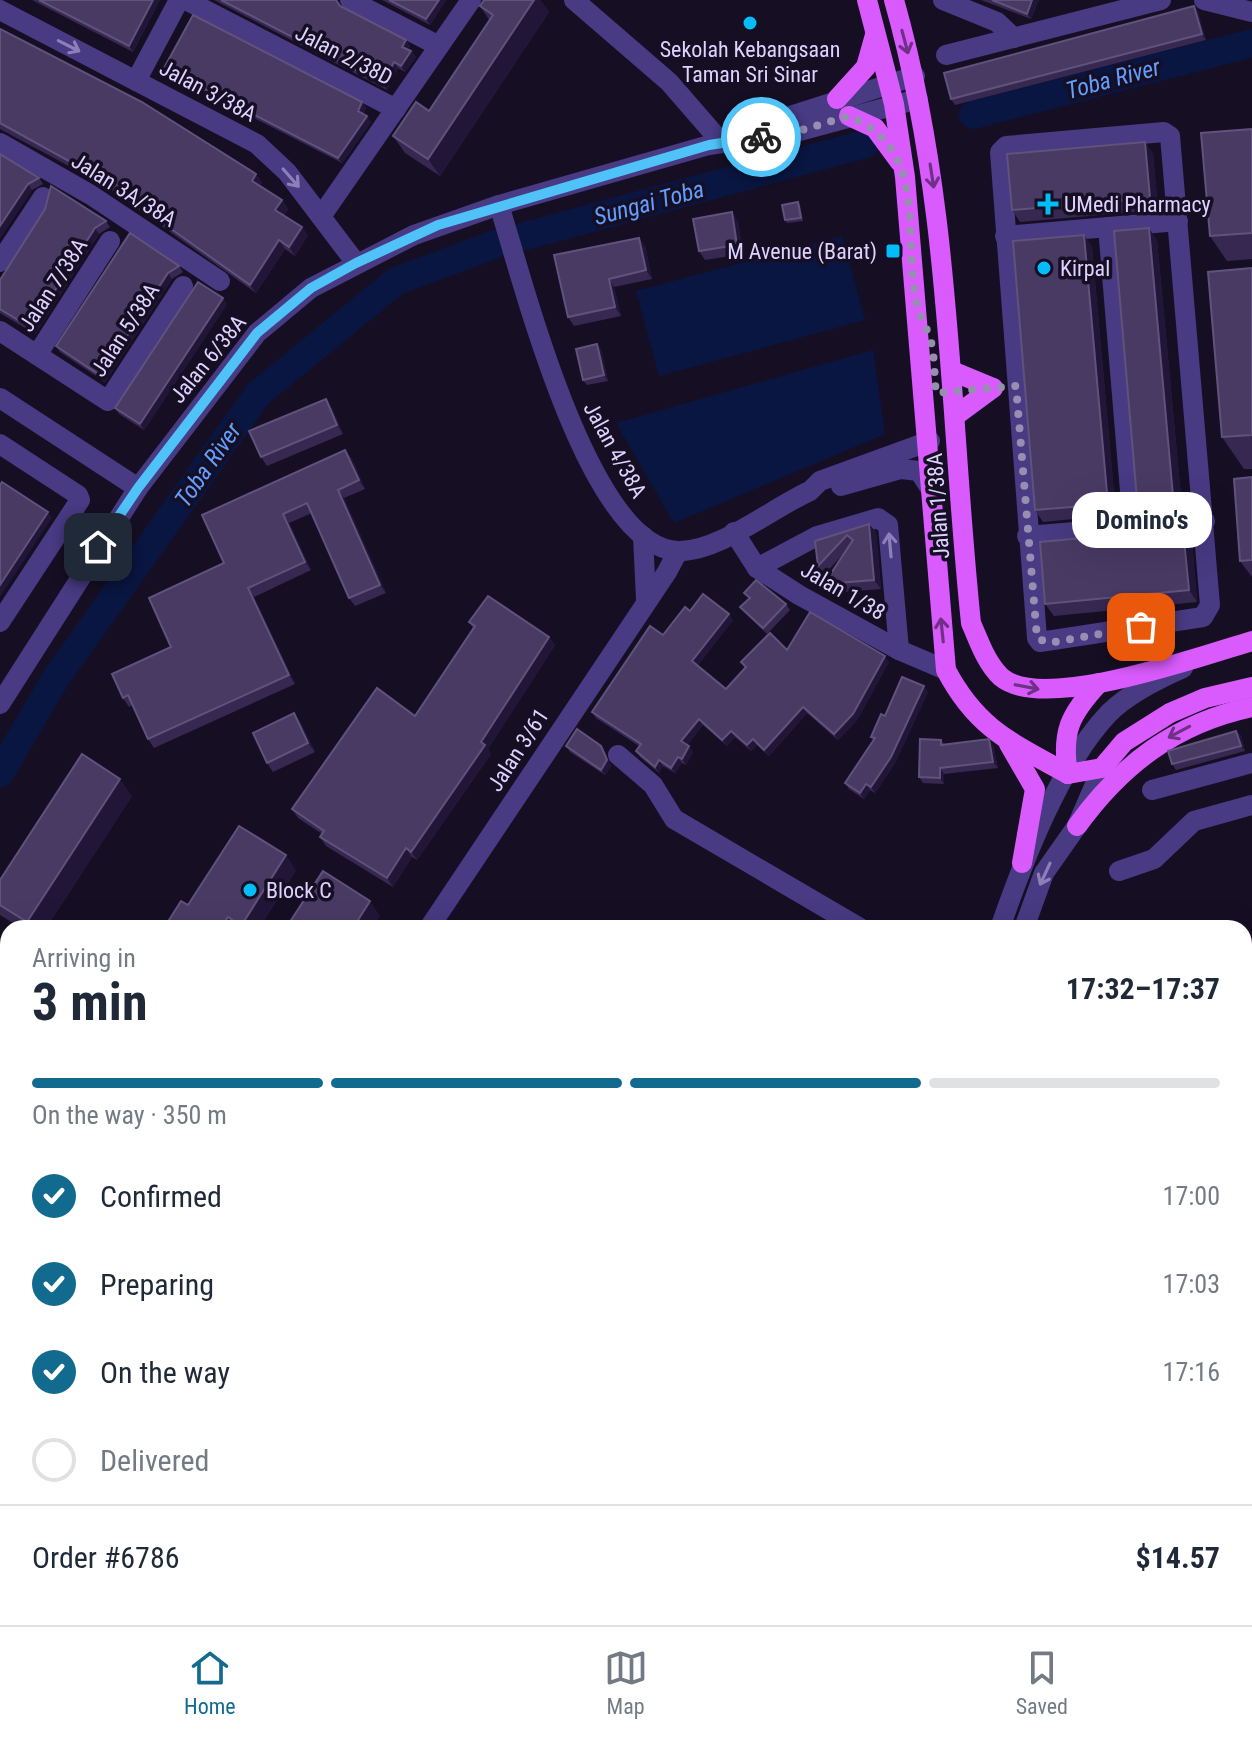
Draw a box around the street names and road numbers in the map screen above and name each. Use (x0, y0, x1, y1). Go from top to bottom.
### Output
street label: Jalan 2/38D (291, 20, 397, 90)
street label: Jalan 3/38A (155, 55, 261, 127)
street label: Jalan 3A/38A (67, 148, 181, 232)
street label: Jalan 7/38A (14, 234, 92, 336)
street label: Jalan 5/38A (86, 279, 164, 381)
street label: Jalan 6/38A (165, 310, 251, 408)
street label: Jalan 4/38A (578, 398, 652, 503)
street label: Jalan 1/38A (922, 452, 954, 560)
street label: Jalan 1/38 (796, 557, 890, 625)
street label: Jalan 3/61 (482, 704, 554, 796)

